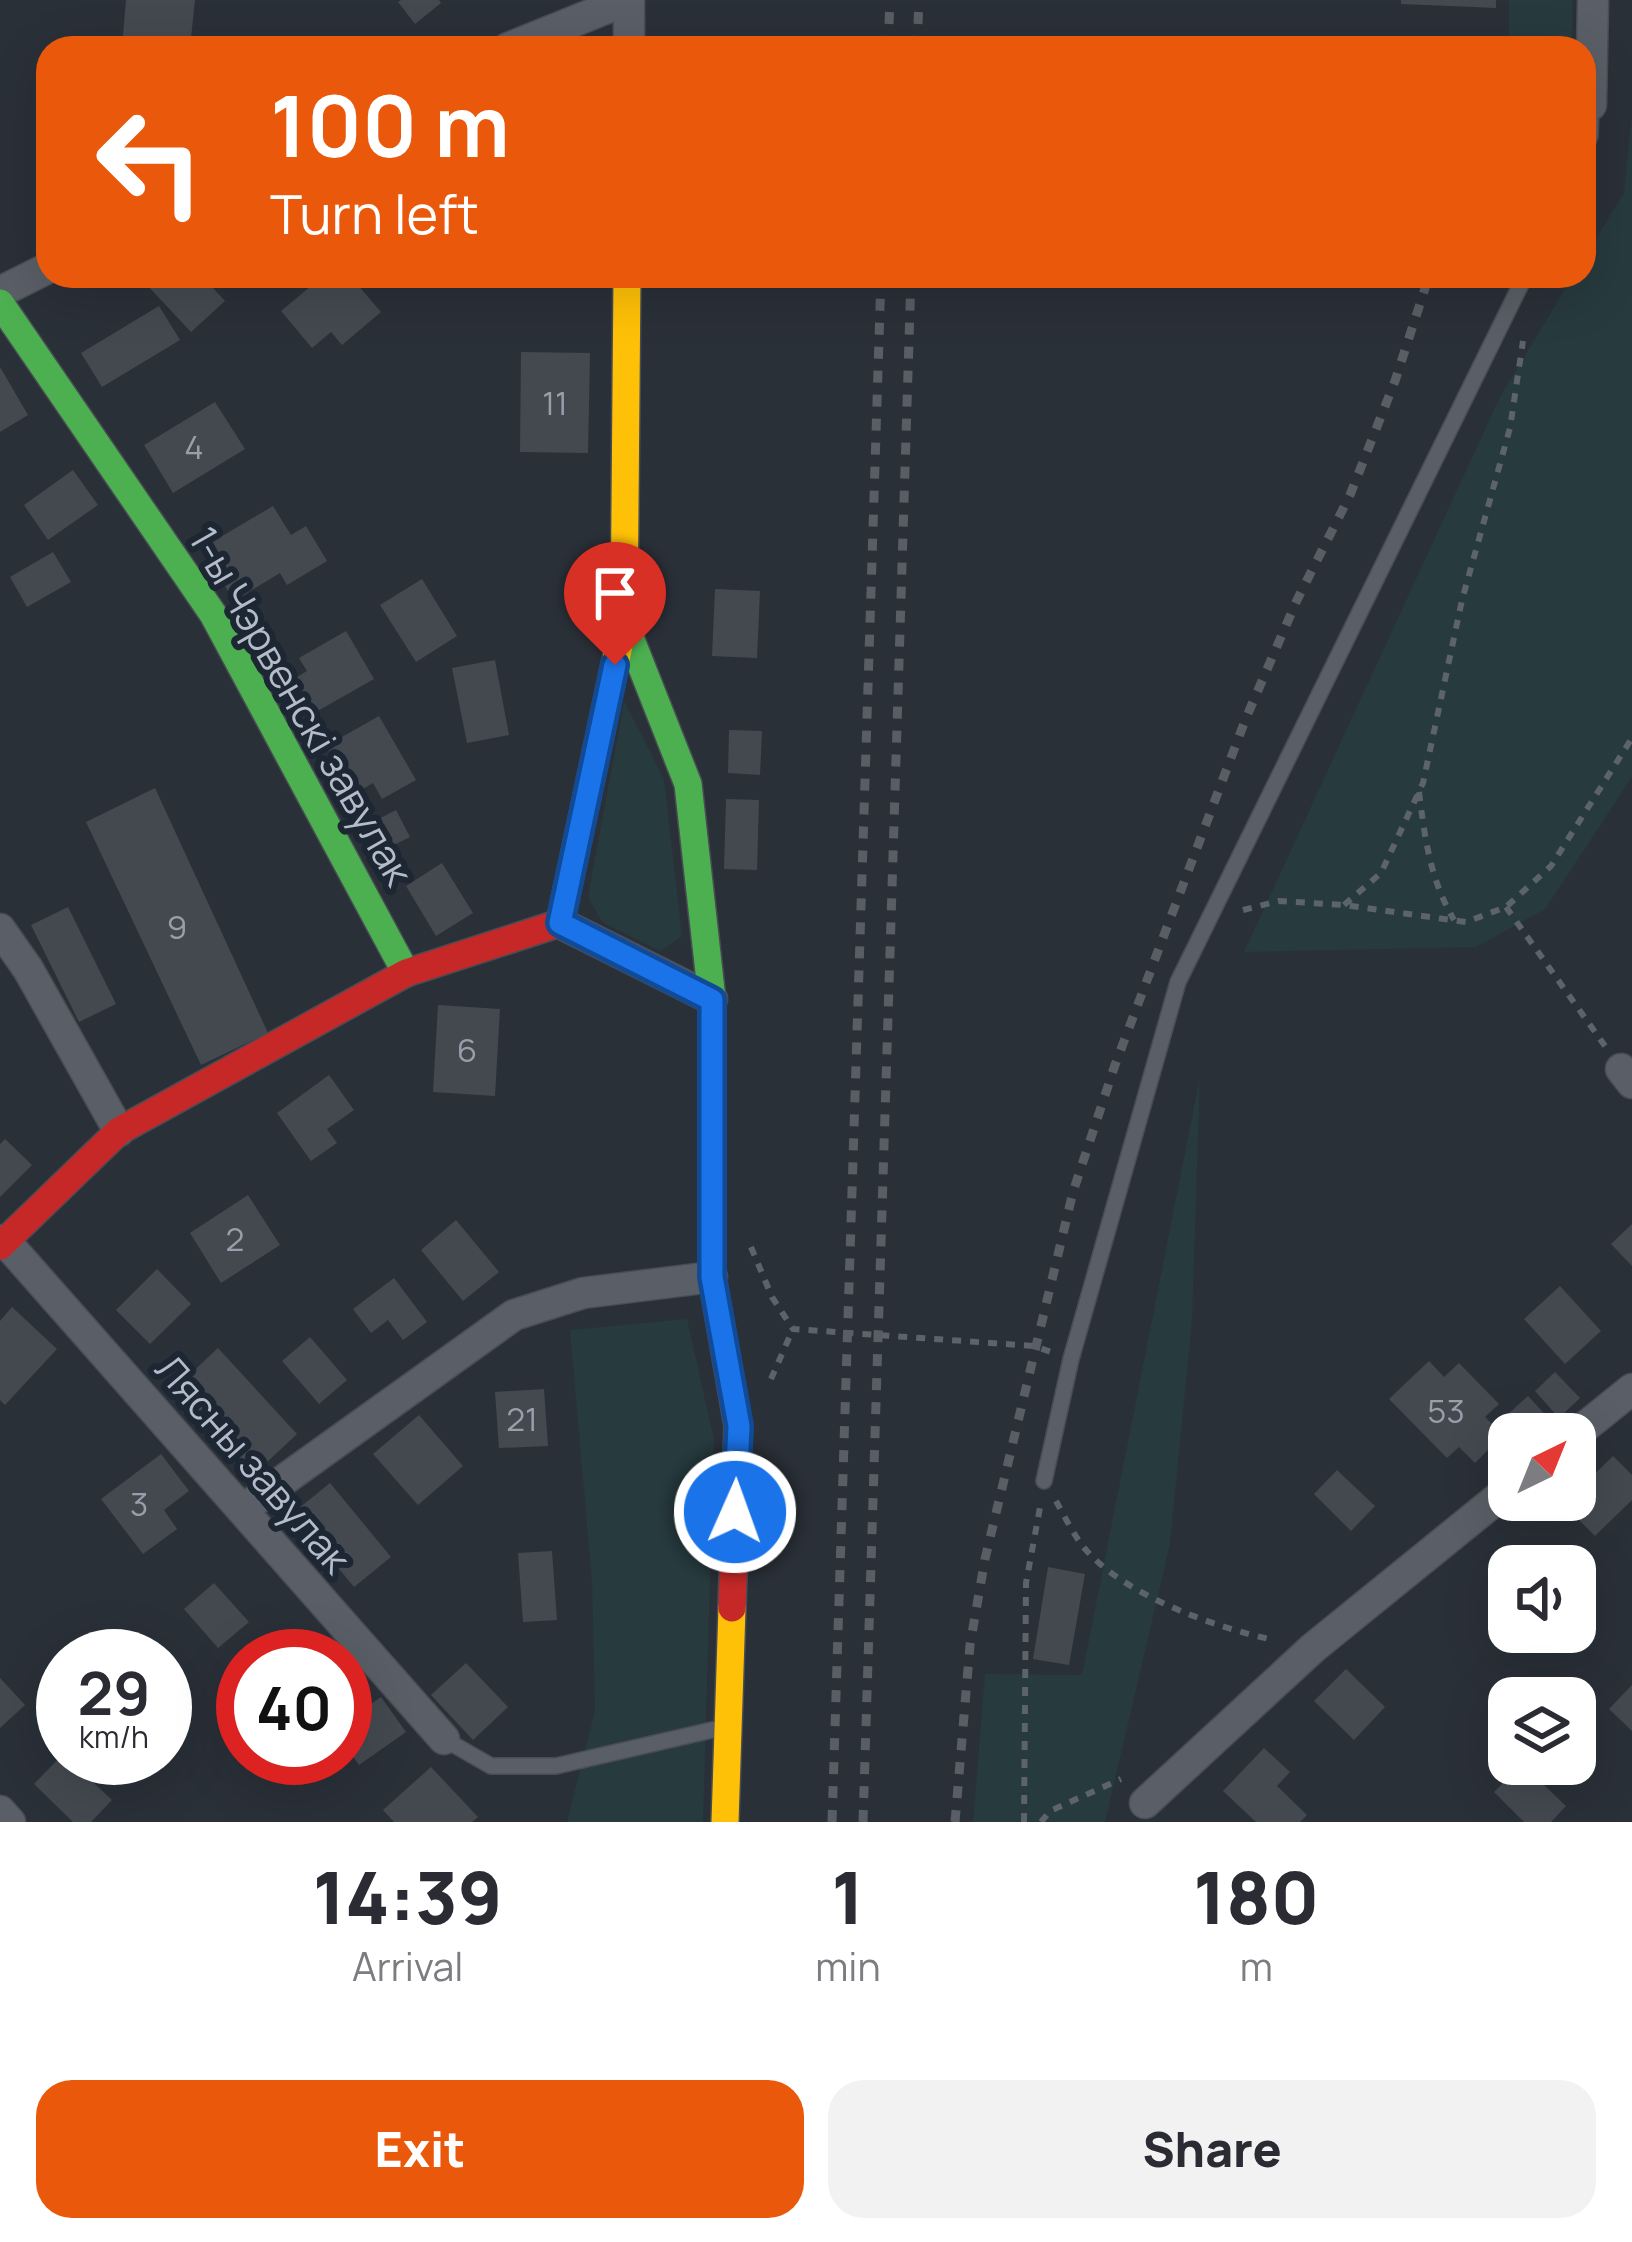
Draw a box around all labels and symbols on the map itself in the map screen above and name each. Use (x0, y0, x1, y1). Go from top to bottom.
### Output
house number: 11 (542, 380, 568, 425)
house number: 4 (184, 424, 204, 469)
street label: 1-ы Чэрвенскі завулак (177, 516, 427, 896)
pin (564, 542, 666, 665)
house number: 9 (167, 904, 187, 949)
house number: 6 (457, 1027, 477, 1072)
house number: 2 (226, 1216, 244, 1261)
street label: Лясны завулак (144, 1343, 365, 1585)
house number: 53 (1427, 1388, 1465, 1433)
house number: 21 (506, 1396, 538, 1441)
north arrow (1488, 1413, 1596, 1521)
position arrow (672, 1449, 798, 1575)
house number: 3 (130, 1481, 148, 1526)
speed limit sign: 40 (216, 1629, 372, 1785)

